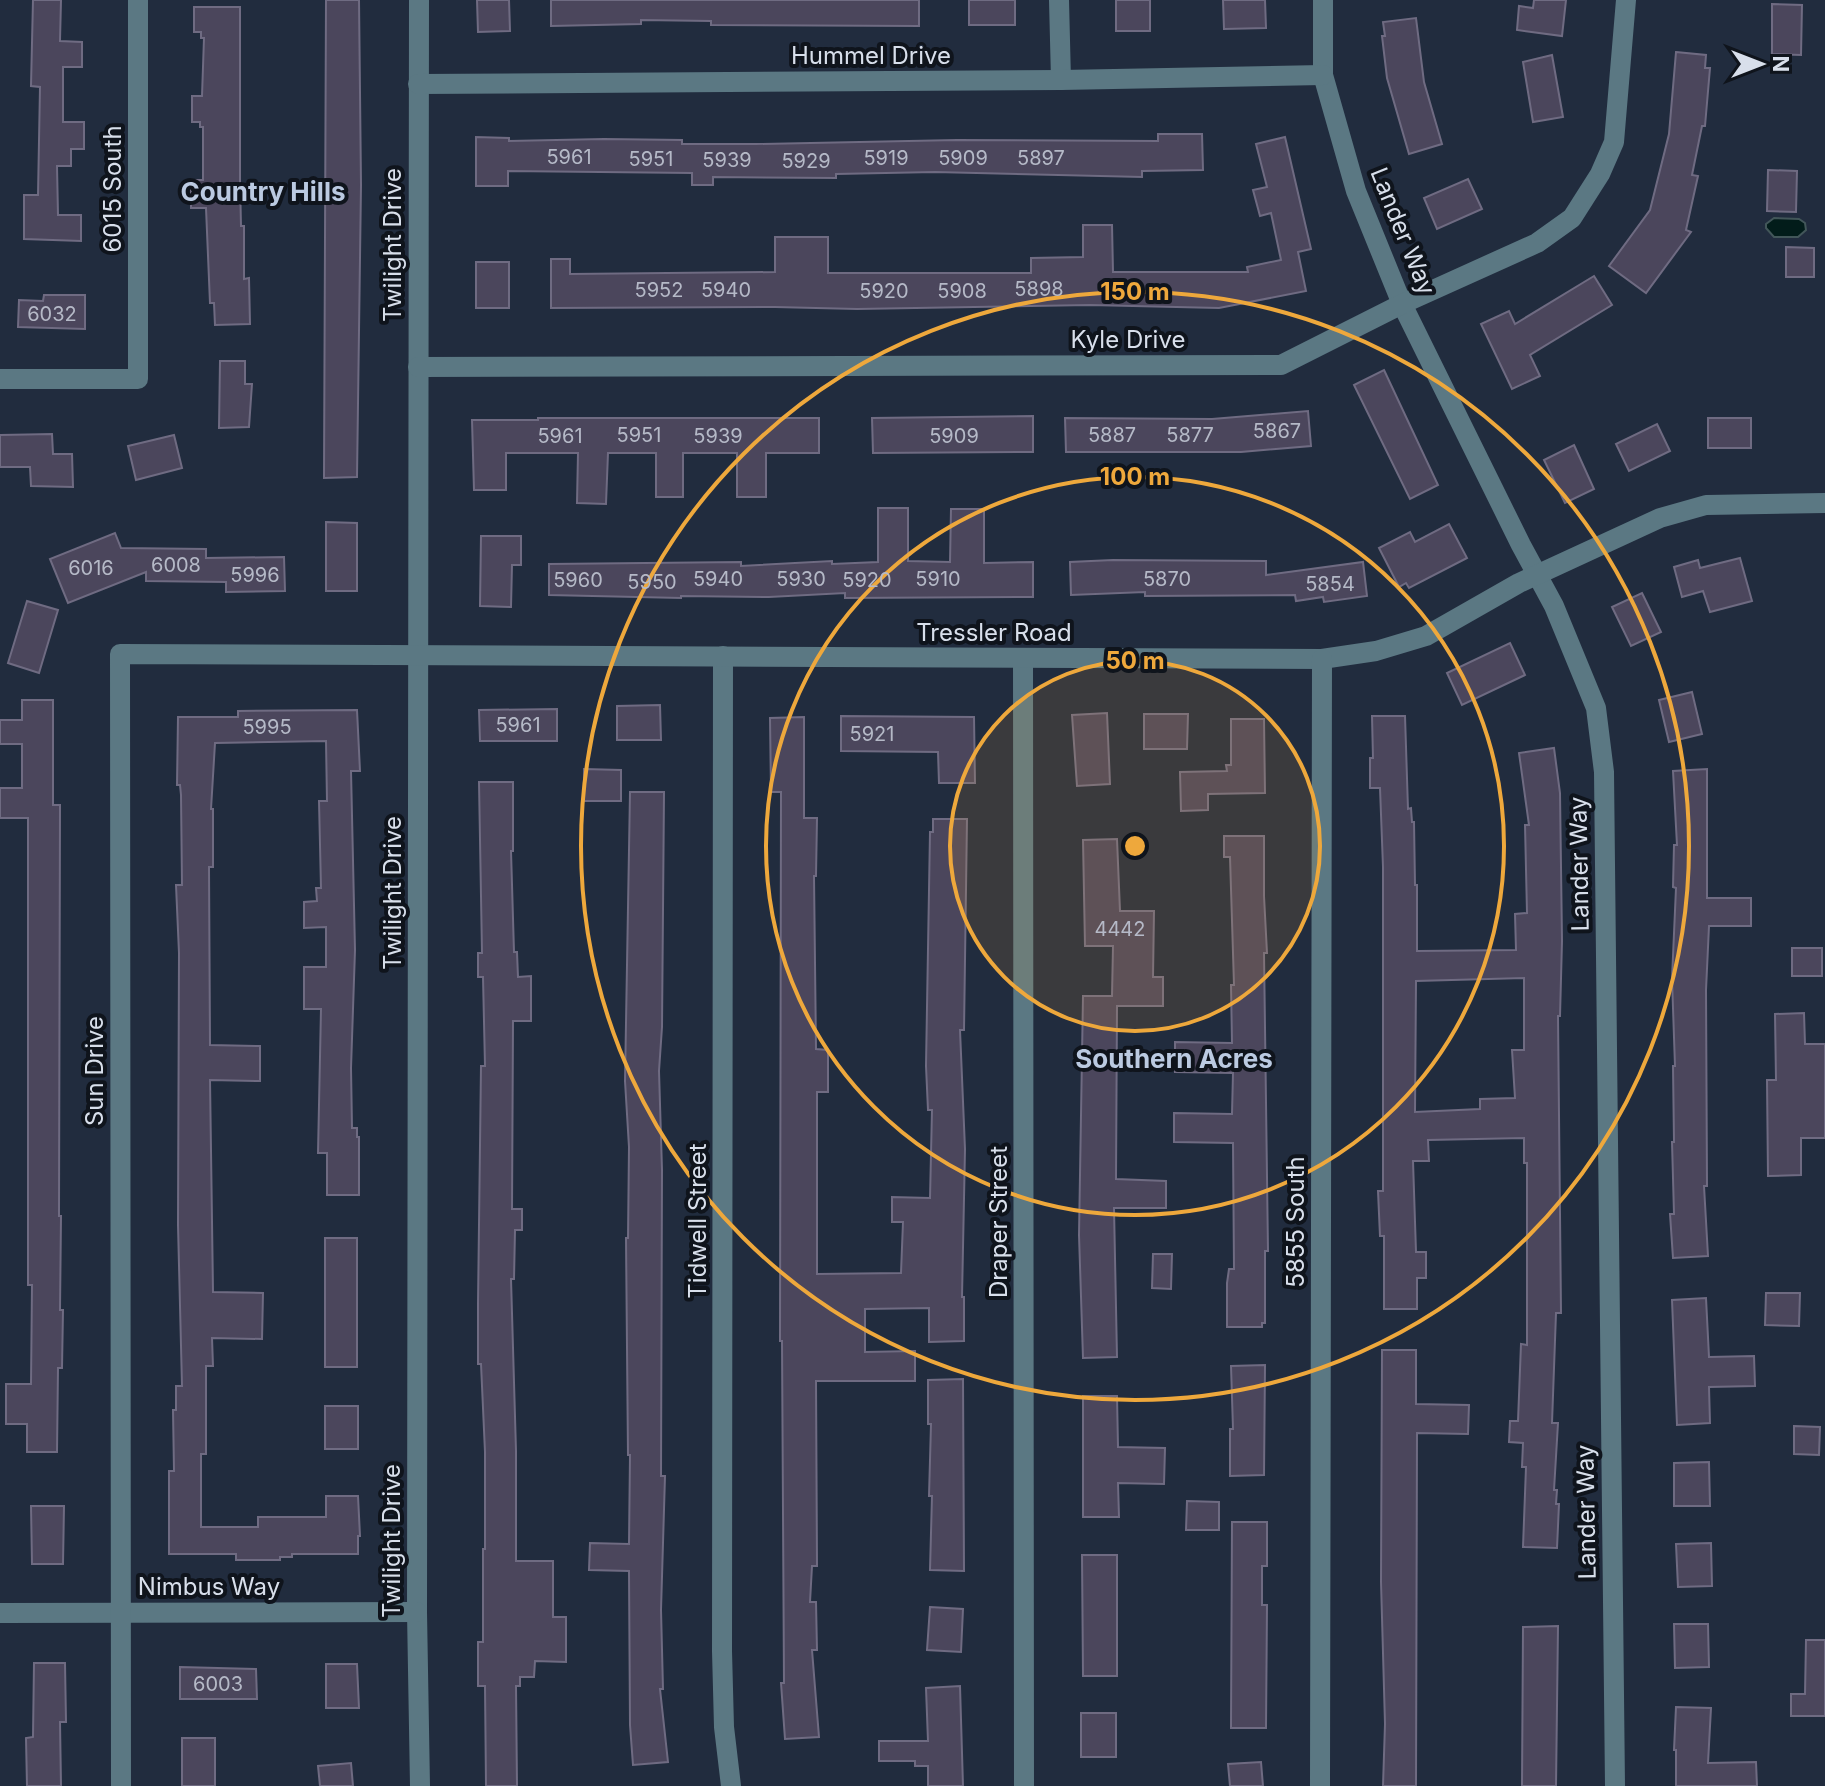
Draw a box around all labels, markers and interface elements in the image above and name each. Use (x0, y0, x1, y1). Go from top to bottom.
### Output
north arrow (1721, 24, 1801, 104)
street label: Hummel Drive (791, 41, 951, 70)
text: N (1768, 56, 1794, 72)
street label: 6015 South (98, 125, 127, 253)
house number: 5961 (546, 145, 592, 169)
house number: 5919 (863, 146, 909, 170)
house number: 5909 (938, 146, 988, 170)
house number: 5897 (1017, 146, 1065, 170)
house number: 5951 (629, 147, 673, 171)
house number: 5939 (702, 148, 752, 172)
house number: 5929 (781, 149, 831, 173)
street label: Lander Way (1364, 163, 1442, 299)
street label: Twilight Drive (378, 168, 407, 322)
district label: Country Hills (180, 176, 346, 207)
house number: 5898 (1014, 277, 1064, 301)
text: 150 m (1100, 277, 1170, 306)
house number: 5952 (635, 278, 683, 302)
house number: 5940 (701, 278, 751, 302)
house number: 5920 (859, 279, 909, 303)
house number: 5908 (937, 279, 987, 303)
house number: 6032 (27, 302, 77, 326)
street label: Kyle Drive (1071, 325, 1185, 354)
house number: 5867 (1253, 419, 1301, 443)
house number: 5951 (617, 423, 661, 447)
house number: 5887 (1088, 423, 1136, 447)
house number: 5877 (1166, 423, 1214, 447)
house number: 5961 (537, 424, 583, 448)
house number: 5939 (693, 424, 743, 448)
house number: 5909 (929, 424, 979, 448)
text: 100 m (1100, 462, 1170, 491)
house number: 6008 (151, 553, 201, 577)
house number: 6016 (68, 556, 114, 580)
house number: 5996 (230, 563, 280, 587)
house number: 5940 (693, 567, 743, 591)
house number: 5930 (776, 567, 826, 591)
house number: 5910 (915, 567, 961, 591)
house number: 5870 (1143, 567, 1191, 591)
house number: 5960 (553, 568, 603, 592)
house number: 5920 (842, 568, 892, 592)
house number: 5950 (627, 570, 677, 594)
house number: 5854 (1305, 572, 1355, 596)
street label: Tressler Road (916, 618, 1072, 647)
text: 50 m (1105, 646, 1165, 675)
house number: 5961 (495, 713, 541, 737)
house number: 5995 (242, 715, 292, 739)
house number: 5921 (850, 722, 894, 746)
street label: Lander Way (1563, 796, 1595, 932)
street label: Twilight Drive (378, 816, 407, 970)
centre of rings (1121, 832, 1149, 860)
house number: 4442 (1095, 917, 1145, 941)
street label: Sun Drive (80, 1016, 109, 1126)
district label: Southern Acres (1075, 1043, 1273, 1074)
street label: Tidwell Street (683, 1143, 712, 1299)
street label: Draper Street (984, 1146, 1013, 1298)
street label: 5855 South (1281, 1156, 1310, 1288)
street label: Lander Way (1570, 1444, 1602, 1580)
street label: Twilight Drive (377, 1464, 406, 1618)
street label: Nimbus Way (138, 1572, 280, 1601)
house number: 6003 (193, 1672, 243, 1696)

